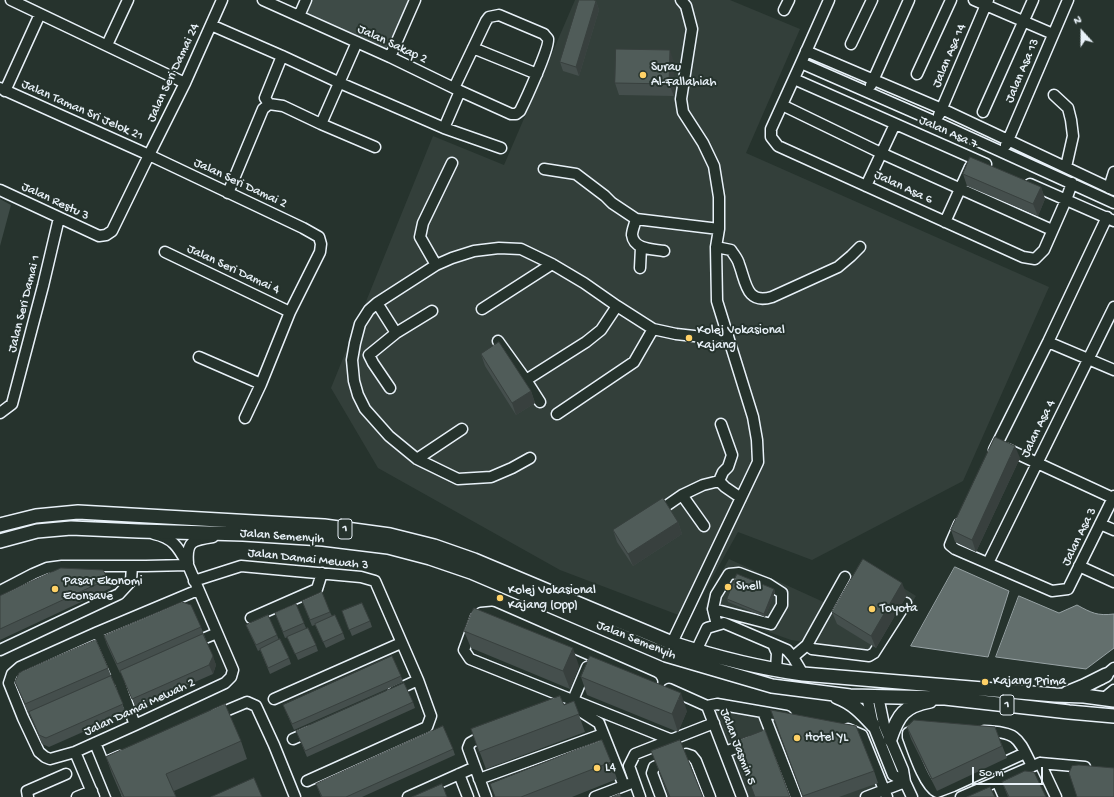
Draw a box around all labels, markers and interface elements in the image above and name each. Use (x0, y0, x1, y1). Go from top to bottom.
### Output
north arrow (1062, 12, 1102, 52)
text: N (1072, 14, 1083, 28)
street label: Jalan Seri Damai 24 (144, 21, 204, 125)
street label: Jalan Sakap 2 (354, 22, 430, 68)
street label: Jalan Asa 14 (930, 22, 970, 90)
street label: Jalan Asa 13 (1002, 37, 1044, 105)
place label: Surau Al-Fallahiah (651, 60, 716, 91)
marker: Surau Al-Fallahiah (638, 70, 648, 80)
street label: Jalan Taman Sri Jelok 21 (19, 77, 145, 145)
street label: Jalan Asa 7 (916, 113, 980, 153)
street label: Jalan Seri Damai 2 (191, 156, 289, 212)
street label: Jalan Asa 6 (871, 168, 935, 208)
street label: Jalan Restu 3 (19, 180, 91, 224)
street label: Jalan Seri Damai 4 (184, 242, 282, 298)
street label: Jalan Seri Damai 1 (5, 254, 45, 354)
place label: Kolej Vokasional Kajang (697, 323, 785, 354)
marker: Kolej Vokasional Kajang (684, 333, 694, 343)
street label: Jalan Asa 4 (1018, 398, 1060, 460)
street label: Jalan Asa 3 (1059, 505, 1101, 569)
road number: 1 (338, 519, 352, 539)
street label: Jalan Semenyih (239, 526, 325, 548)
street label: Jalan Damai Mewah 3 (247, 546, 369, 574)
place label: Pasar Ekonomi Econsave (63, 574, 143, 605)
place label: Shell (736, 579, 761, 595)
marker: Shell (723, 582, 733, 592)
place label: Kolej Vokasional Kajang (Opp) (508, 583, 596, 614)
marker: Pasar Ekonomi Econsave (50, 584, 60, 594)
marker: Kolej Vokasional Kajang (Opp) (495, 593, 505, 603)
place label: Toyota (880, 601, 917, 617)
marker: Toyota (867, 604, 877, 614)
street label: Jalan Semenyih (594, 618, 678, 664)
place label: Kajang Prima (993, 674, 1066, 690)
street label: Jalan Damai Mewah 2 (82, 675, 198, 741)
marker: Kajang Prima (980, 677, 990, 687)
road number: 1 (1000, 695, 1014, 715)
street label: Jalan Jasmin 5 (715, 707, 759, 787)
place label: Hotel YL (805, 730, 848, 746)
marker: Hotel YL (792, 733, 802, 743)
scale bar (974, 759, 1045, 785)
place label: L4 (605, 760, 616, 776)
marker: L4 (592, 763, 602, 773)
text: 50 m (979, 767, 1004, 781)

